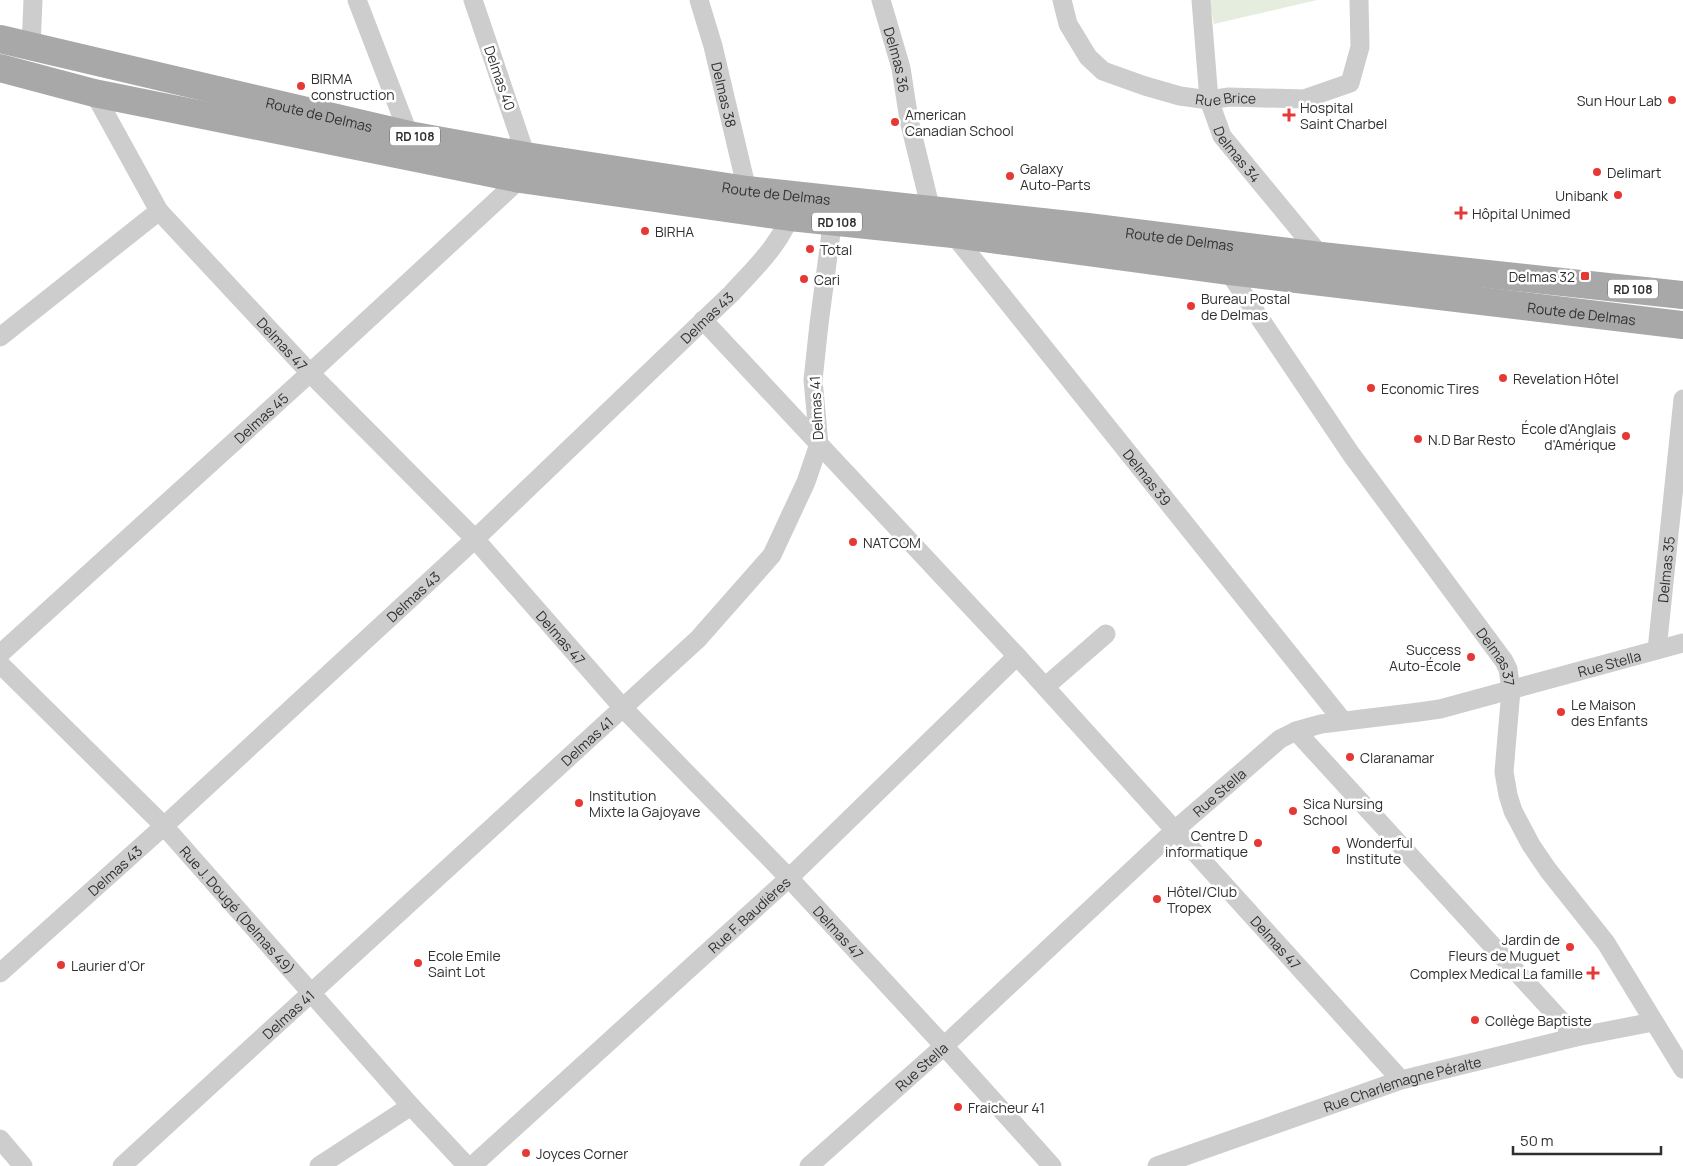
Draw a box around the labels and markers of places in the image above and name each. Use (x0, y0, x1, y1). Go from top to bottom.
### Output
place label: BIRMA construction (311, 69, 395, 104)
marker: BIRMA construction (295, 80, 307, 92)
place label: Sun Hour Lab (1577, 91, 1662, 110)
marker: Sun Hour Lab (1666, 94, 1678, 106)
place label: Hospital Saint Charbel (1300, 98, 1387, 133)
place label: American Canadian School (905, 105, 1014, 140)
marker: Hospital Saint Charbel (1282, 108, 1296, 122)
marker: American Canadian School (889, 116, 901, 128)
place label: Galaxy Auto-Parts (1020, 159, 1091, 194)
place label: Delimart (1607, 163, 1662, 182)
marker: Delimart (1591, 166, 1603, 178)
marker: Galaxy Auto-Parts (1004, 170, 1016, 182)
place label: Unibank (1555, 186, 1609, 205)
marker: Unibank (1612, 189, 1624, 201)
place label: Hôpital Unimed (1472, 204, 1571, 223)
marker: Hôpital Unimed (1454, 206, 1468, 220)
place label: BIRHA (655, 222, 694, 241)
marker: BIRHA (639, 225, 651, 237)
place label: Total (820, 240, 852, 259)
marker: Total (804, 243, 816, 255)
place label: Delmas 32 (1509, 267, 1575, 286)
place label: Cari (814, 270, 840, 289)
marker: Delmas 32 (1579, 270, 1591, 282)
marker: Cari (798, 273, 810, 285)
place label: Bureau Postal de Delmas (1201, 289, 1290, 324)
marker: Bureau Postal de Delmas (1185, 300, 1197, 312)
place label: Revelation Hôtel (1513, 369, 1619, 388)
marker: Revelation Hôtel (1497, 372, 1509, 384)
place label: Economic Tires (1381, 379, 1479, 398)
marker: Economic Tires (1365, 382, 1377, 394)
place label: École d'Anglais d'Amérique (1521, 419, 1616, 454)
place label: N.D Bar Resto (1428, 430, 1516, 449)
marker: École d'Anglais d'Amérique (1620, 430, 1632, 442)
marker: N.D Bar Resto (1412, 433, 1424, 445)
place label: NATCOM (863, 533, 921, 552)
marker: NATCOM (847, 536, 859, 548)
place label: Success Auto-École (1389, 640, 1461, 675)
marker: Success Auto-École (1465, 651, 1477, 663)
place label: Le Maison des Enfants (1571, 695, 1648, 730)
marker: Le Maison des Enfants (1555, 706, 1567, 718)
place label: Claranamar (1360, 748, 1434, 767)
marker: Claranamar (1344, 751, 1356, 763)
place label: Institution Mixte la Gajoyave (589, 786, 700, 821)
place label: Sica Nursing School (1303, 794, 1383, 829)
marker: Institution Mixte la Gajoyave (573, 797, 585, 809)
marker: Sica Nursing School (1287, 805, 1299, 817)
place label: Centre D informatique (1165, 826, 1248, 861)
place label: Wonderful Institute (1346, 833, 1413, 868)
marker: Centre D informatique (1252, 837, 1264, 849)
marker: Wonderful Institute (1330, 844, 1342, 856)
place label: Hôtel/Club Tropex (1167, 882, 1237, 917)
marker: Hôtel/Club Tropex (1151, 893, 1163, 905)
place label: Jardin de Fleurs de Muguet (1449, 930, 1560, 965)
marker: Jardin de Fleurs de Muguet (1564, 941, 1576, 953)
place label: Ecole Emile Saint Lot (428, 946, 501, 981)
place label: Laurier d'Or (71, 956, 145, 975)
marker: Ecole Emile Saint Lot (412, 957, 424, 969)
marker: Laurier d'Or (55, 959, 67, 971)
place label: Complex Medical La famille (1410, 964, 1583, 983)
marker: Complex Medical La famille (1587, 967, 1599, 979)
place label: Collège Baptiste (1485, 1011, 1592, 1030)
marker: Collège Baptiste (1469, 1014, 1481, 1026)
place label: Fraicheur 41 (968, 1098, 1045, 1117)
marker: Fraicheur 41 (952, 1101, 964, 1113)
place label: Joyces Corner (536, 1144, 628, 1163)
marker: Joyces Corner (520, 1147, 532, 1159)

